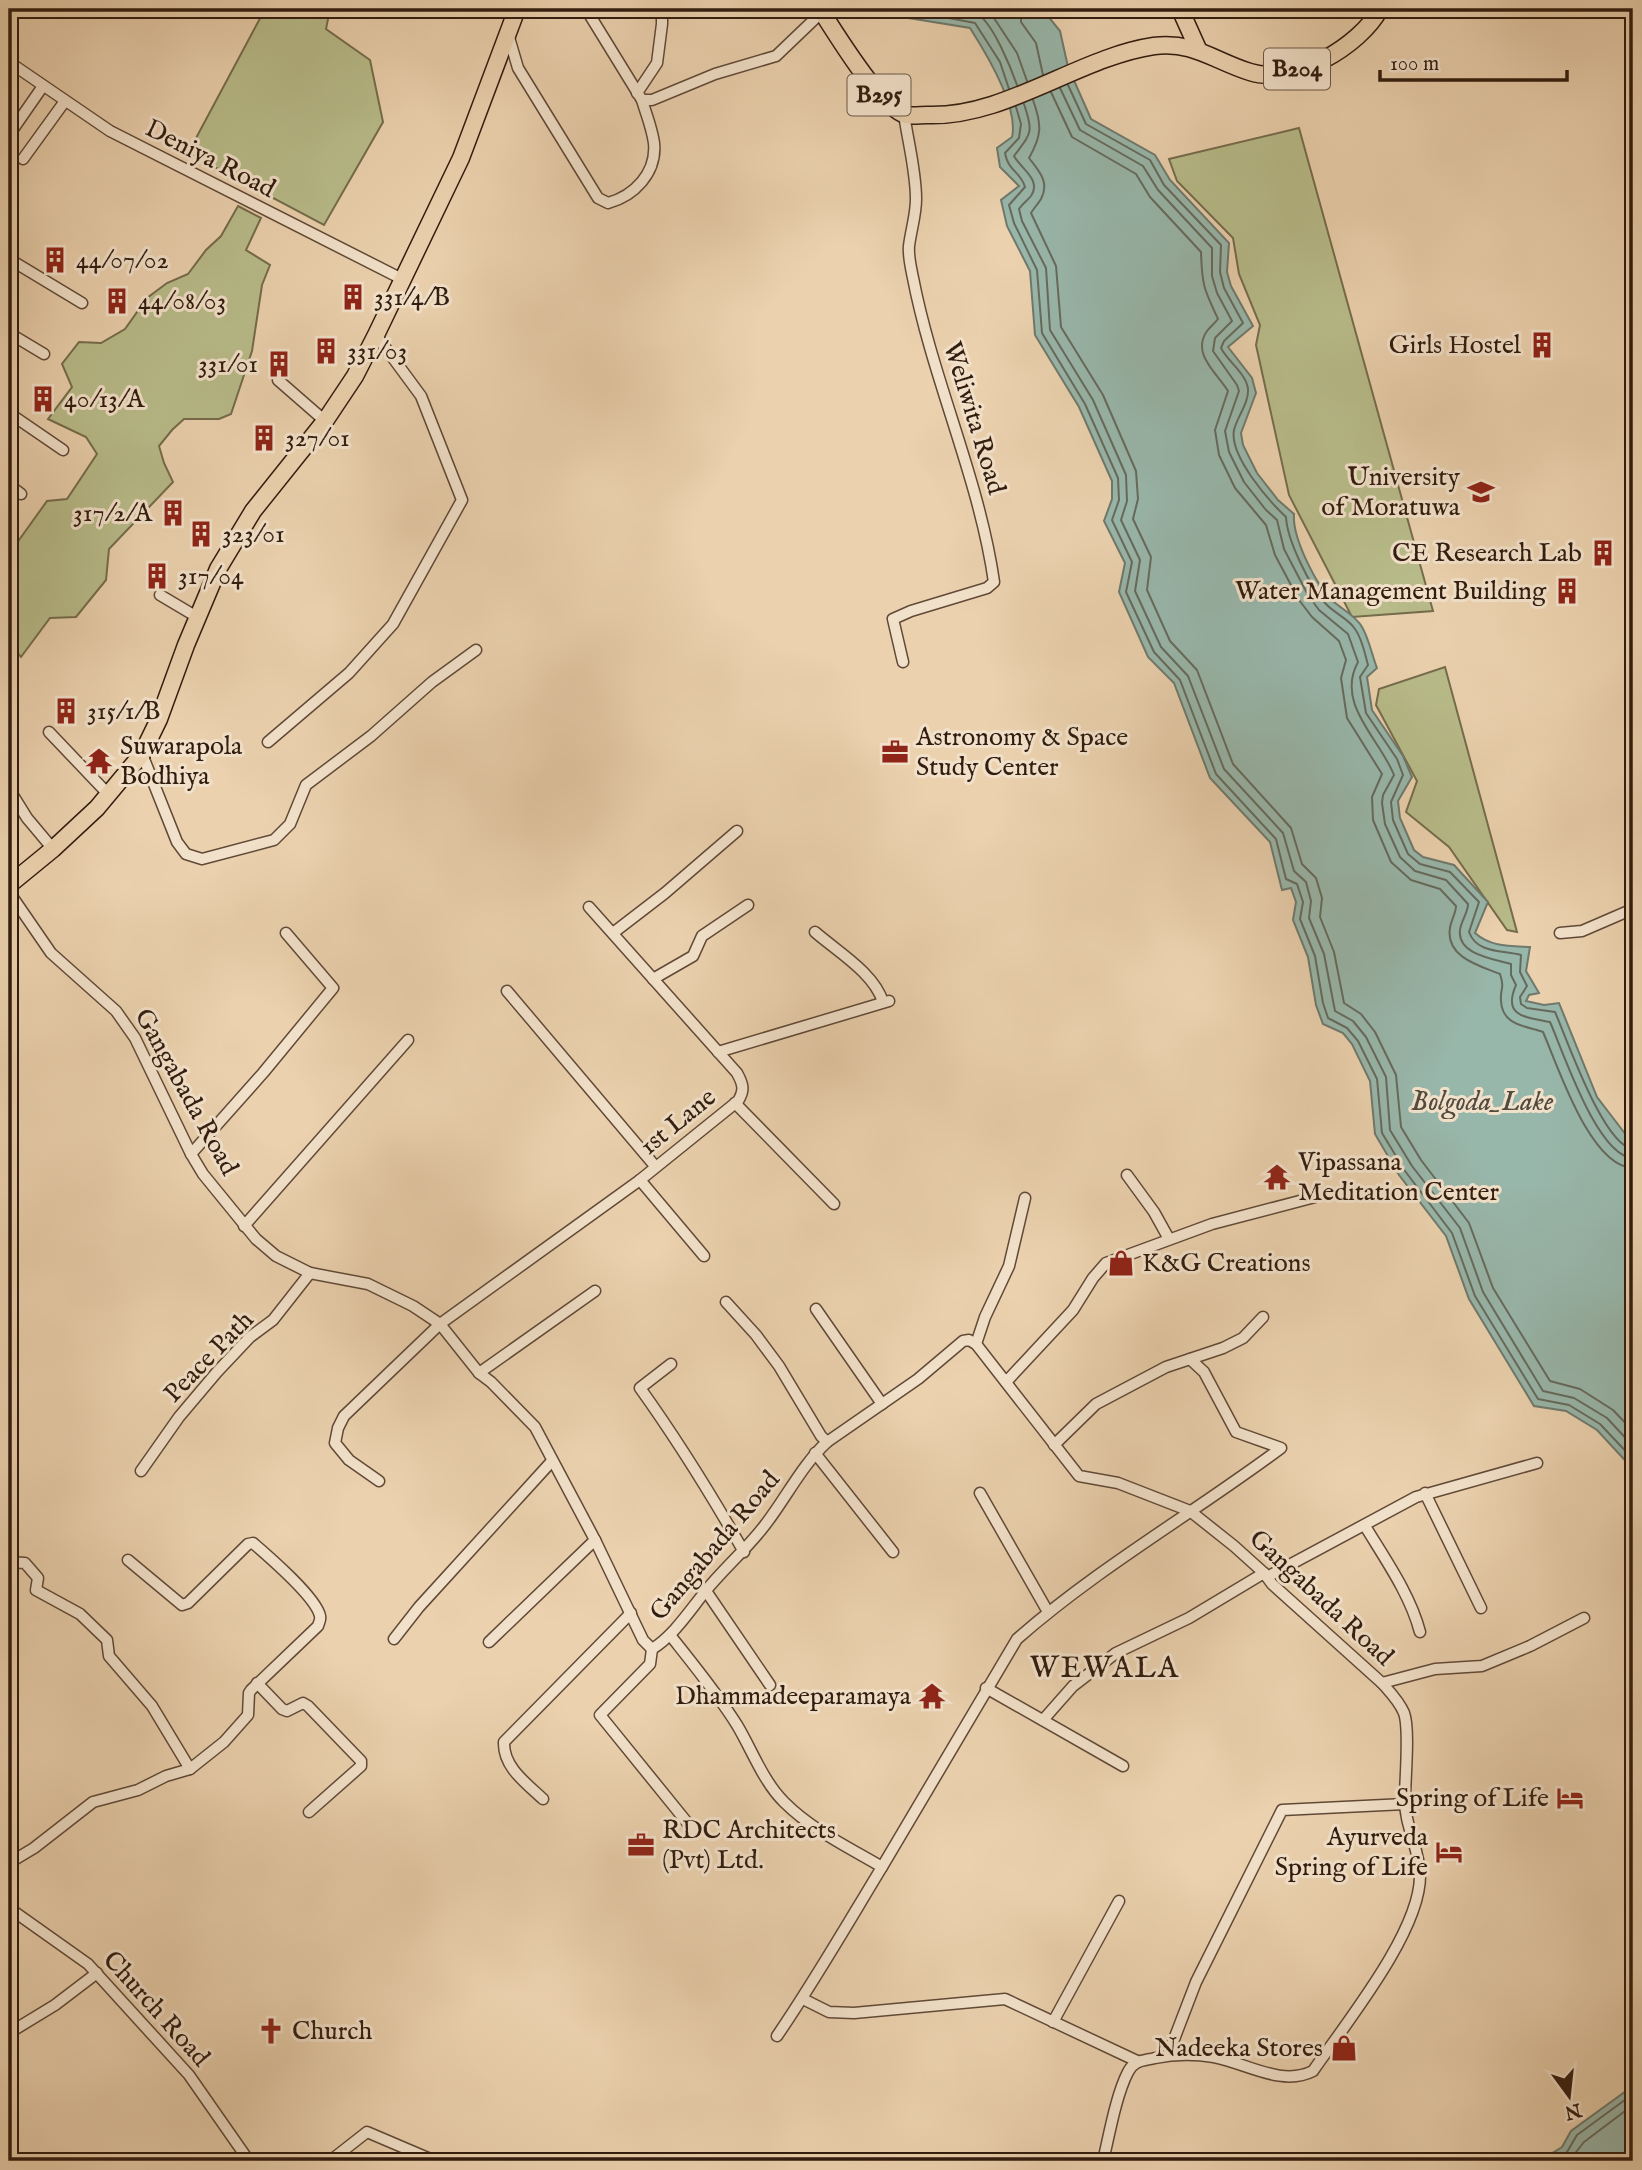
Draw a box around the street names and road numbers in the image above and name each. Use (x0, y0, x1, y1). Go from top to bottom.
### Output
road number: B204 (1264, 48, 1330, 90)
road number: B295 (848, 74, 910, 116)
street label: Deniya Road (139, 112, 281, 206)
street label: Weliwita Road (935, 338, 1013, 498)
street label: Gangabada Road (127, 1003, 246, 1181)
street label: 1st Lane (633, 1081, 723, 1163)
street label: Peace Path (157, 1304, 261, 1410)
street label: Gangabada Road (643, 1464, 787, 1628)
street label: Gangabada Road (1242, 1523, 1400, 1674)
street label: Church Road (95, 1944, 217, 2074)

